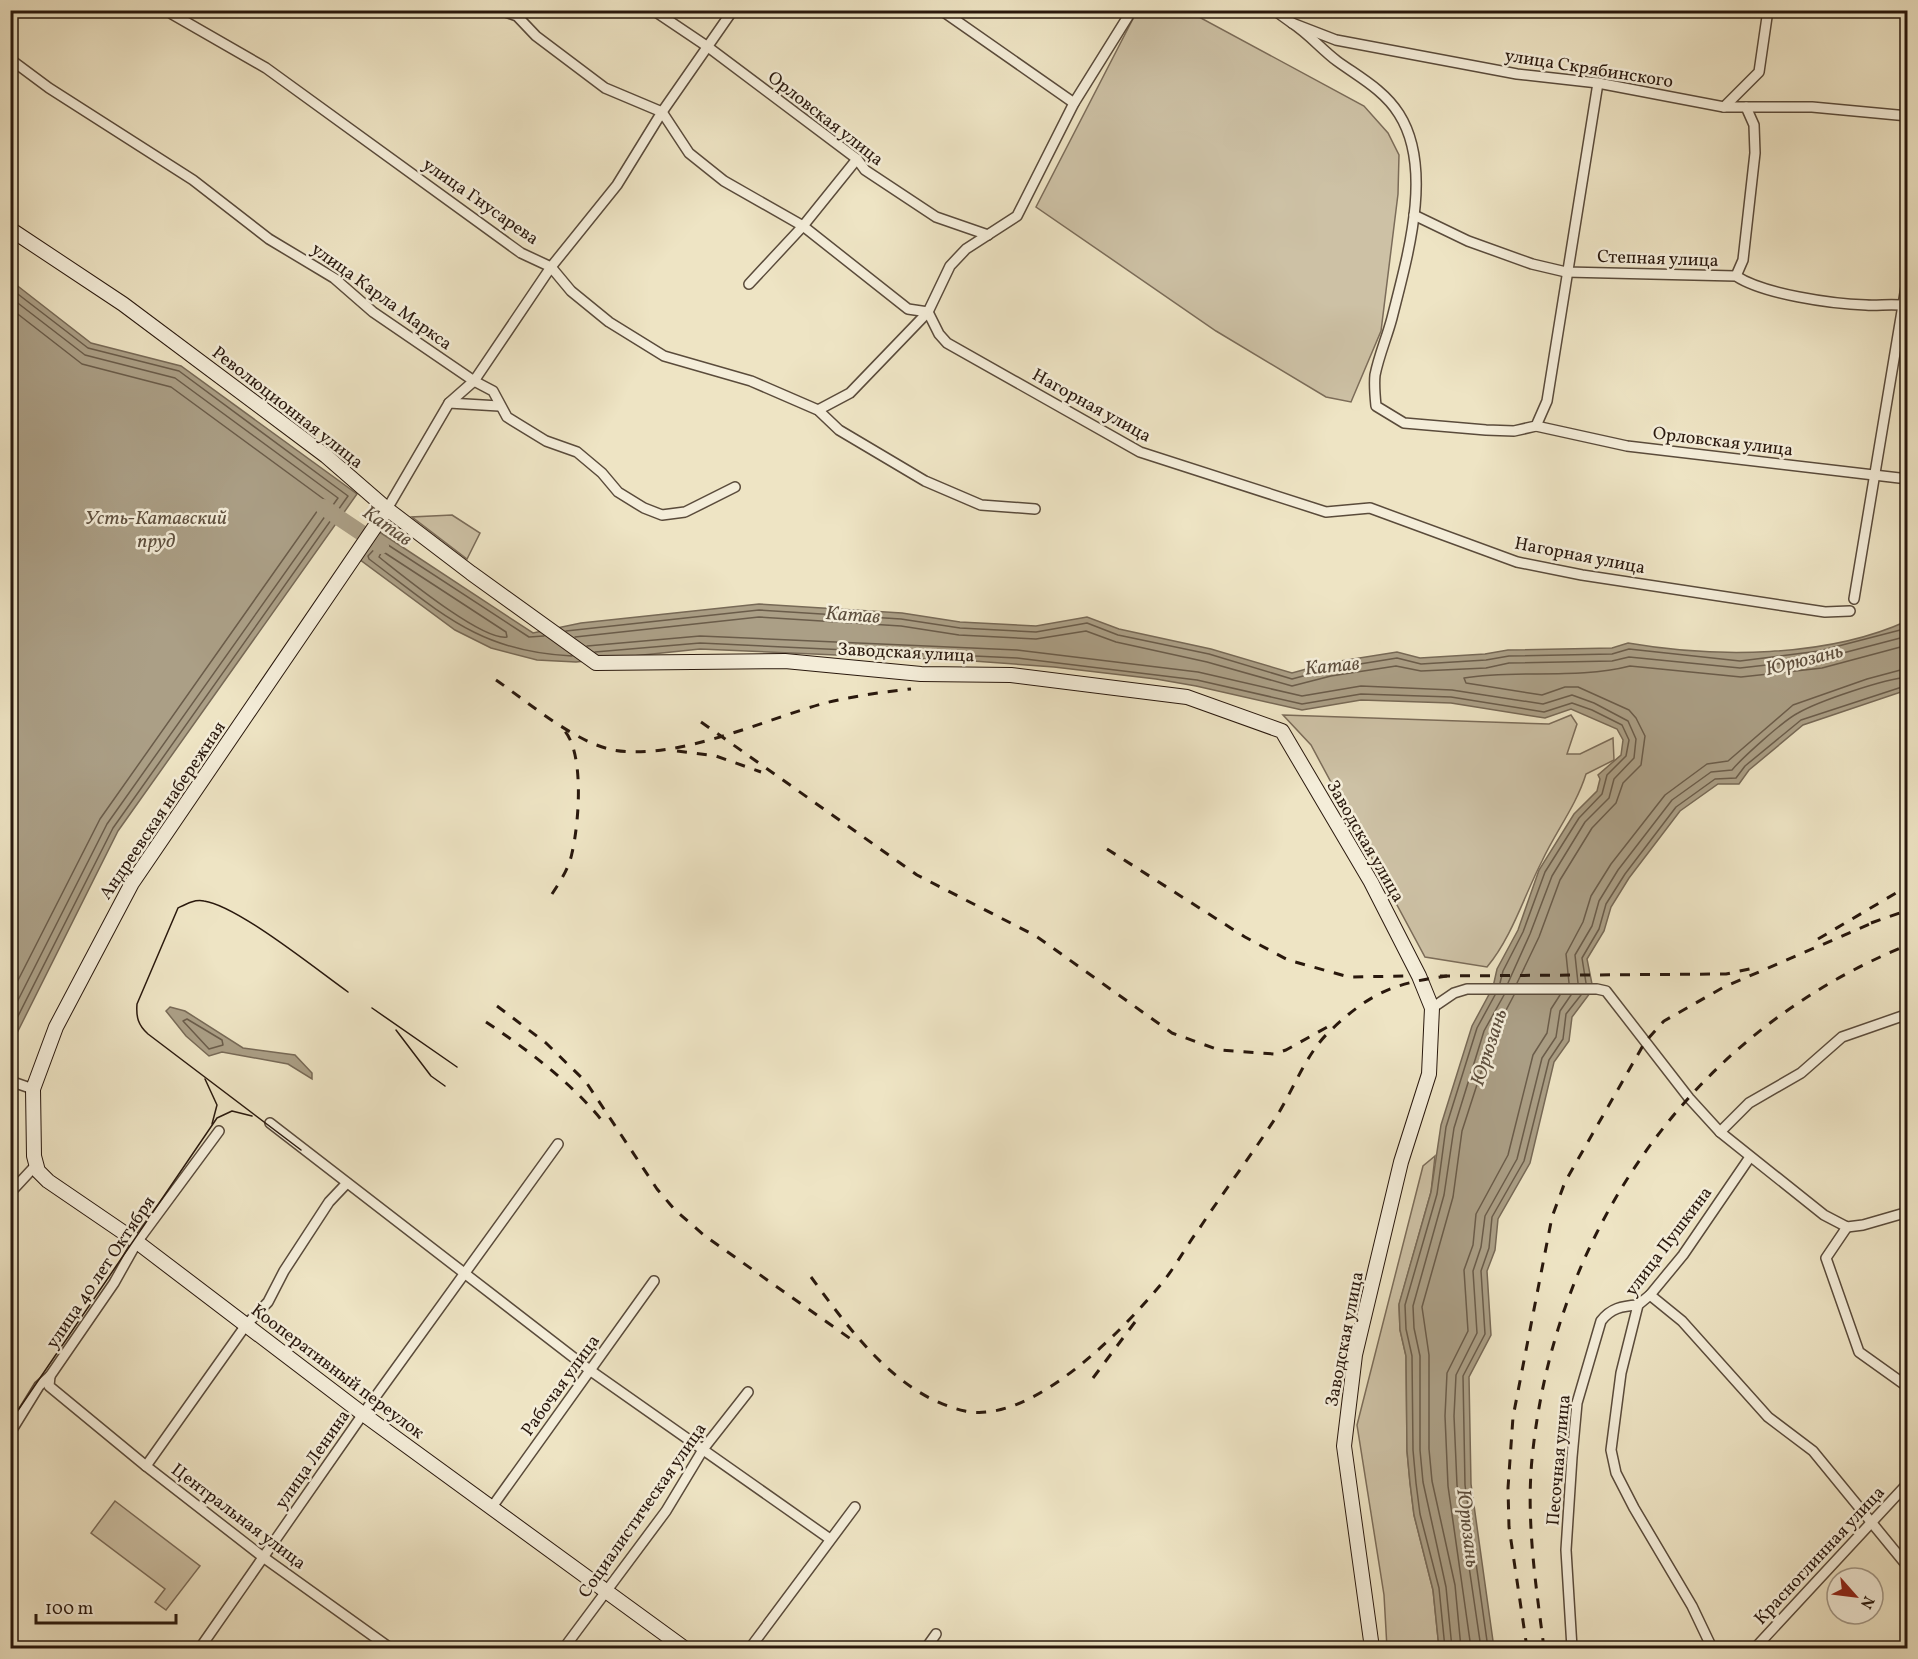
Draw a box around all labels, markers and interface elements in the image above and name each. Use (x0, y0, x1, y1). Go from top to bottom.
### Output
street label: улица Скрябинского (1503, 44, 1675, 95)
street label: Орловская улица (762, 66, 888, 173)
street label: улица Гнусарева (417, 153, 543, 252)
street label: улица Карла Маркса (305, 237, 457, 357)
street label: Степная улица (1597, 245, 1719, 274)
street label: Революционная улица (206, 341, 368, 475)
street label: Нагорная улица (1027, 363, 1155, 449)
street label: Орловская улица (1651, 421, 1794, 464)
water label: Катав (356, 499, 417, 554)
water label: Усть-Катавский пруд (85, 505, 227, 556)
street label: Нагорная улица (1512, 532, 1647, 581)
water label: Катав (824, 600, 881, 632)
street label: Заводская улица (837, 637, 975, 670)
water label: Юрюзань (1763, 638, 1846, 684)
water label: Катав (1303, 650, 1361, 684)
street label: Андреевская набережная (94, 717, 232, 905)
street label: Заводская улица (1320, 776, 1410, 907)
water label: Юрюзань (1464, 1006, 1515, 1090)
street label: улица Пушкина (1620, 1182, 1719, 1302)
street label: улица 40 лет Октября (41, 1191, 162, 1354)
street label: Заводская улица (1320, 1270, 1371, 1409)
street label: Кооперативный переулок (245, 1299, 429, 1446)
street label: Рабочая улица (516, 1330, 607, 1442)
street label: Песочная улица (1541, 1393, 1578, 1527)
street label: улица Ленина (270, 1405, 357, 1515)
street label: Социалистическая улица (573, 1418, 713, 1604)
street label: Центральная улица (166, 1458, 311, 1576)
street label: Красноглинная улица (1749, 1481, 1891, 1631)
water label: Юрюзань (1448, 1487, 1486, 1569)
north arrow (1825, 1566, 1885, 1626)
scale bar (36, 1587, 176, 1625)
text: N (1854, 1592, 1879, 1613)
text: 100 m (45, 1597, 94, 1622)

